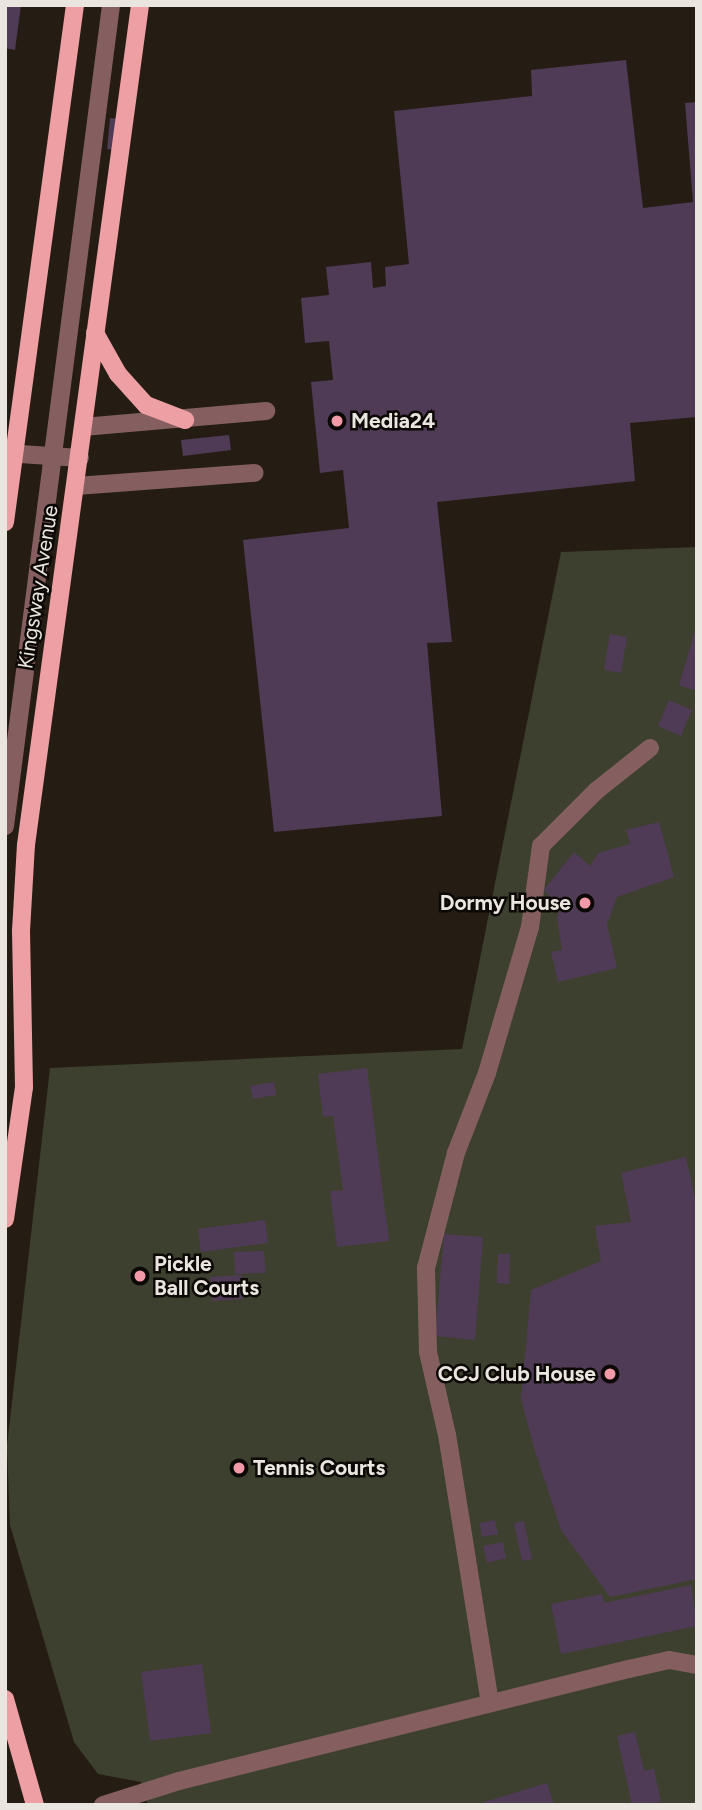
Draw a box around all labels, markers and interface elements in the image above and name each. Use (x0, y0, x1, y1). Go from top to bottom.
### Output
place label: Media24 (351, 408, 435, 434)
marker: Media24 (329, 413, 345, 429)
street label: Kingsway Avenue (13, 503, 63, 671)
place label: Dormy House (440, 890, 571, 916)
marker: Dormy House (577, 895, 593, 911)
place label: Pickle Ball Courts (154, 1251, 259, 1301)
marker: Pickle Ball Courts (132, 1268, 148, 1284)
place label: CCJ Club House (438, 1361, 596, 1387)
marker: CCJ Club House (602, 1366, 618, 1382)
place label: Tennis Courts (253, 1455, 385, 1481)
marker: Tennis Courts (231, 1460, 247, 1476)

